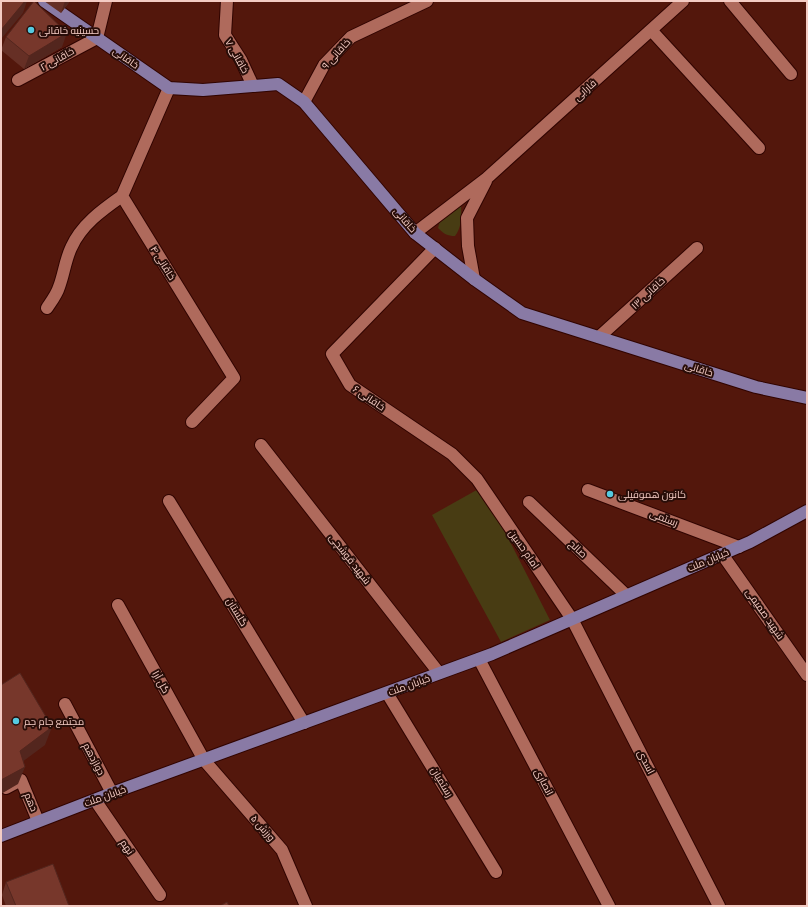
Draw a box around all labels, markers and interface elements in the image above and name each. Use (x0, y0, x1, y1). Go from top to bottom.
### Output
place label: حسینیه خاقانی (39, 24, 99, 37)
marker: حسینیه خاقانی (26, 25, 36, 35)
street label: خاقانی ۷ (222, 36, 252, 76)
street label: خاقانی ٩ (319, 36, 353, 72)
street label: خاقانی ۲ (38, 44, 76, 74)
street label: خاقانی (110, 44, 142, 72)
street label: فارابی (571, 77, 599, 103)
street label: خاقانی (391, 205, 419, 235)
street label: خاقانی ۴ (147, 243, 179, 283)
street label: خاقانی ۱۳ (628, 274, 668, 312)
street label: خاقانی (683, 359, 715, 379)
street label: خاقانی ۶ (350, 382, 388, 414)
place label: کانون هموفیلی (618, 488, 686, 501)
marker: کانون هموفیلی (605, 489, 615, 499)
street label: رستمی (648, 507, 680, 529)
street label: امام حسین (505, 527, 542, 572)
street label: شهید قوشچی (326, 531, 374, 587)
street label: صالح (566, 537, 590, 561)
street label: خیابان ملت (685, 545, 731, 575)
street label: شهید صمیمی (743, 586, 787, 642)
street label: گلستان (223, 595, 251, 629)
street label: گل آرا (149, 668, 173, 696)
street label: خیابان ملت (386, 671, 432, 699)
place label: مجتمع جام جم (24, 715, 84, 729)
marker: مجتمع جام جم (11, 716, 21, 726)
street label: دوازدهم (79, 741, 108, 778)
street label: اسدی (634, 748, 658, 776)
street label: رستمیان (428, 764, 456, 800)
street label: انصاری (532, 766, 556, 798)
street label: خیابان ملت (82, 782, 128, 810)
street label: دهم (20, 791, 41, 814)
street label: ورزش ۵ (248, 812, 278, 844)
street label: نهم (116, 837, 137, 858)

